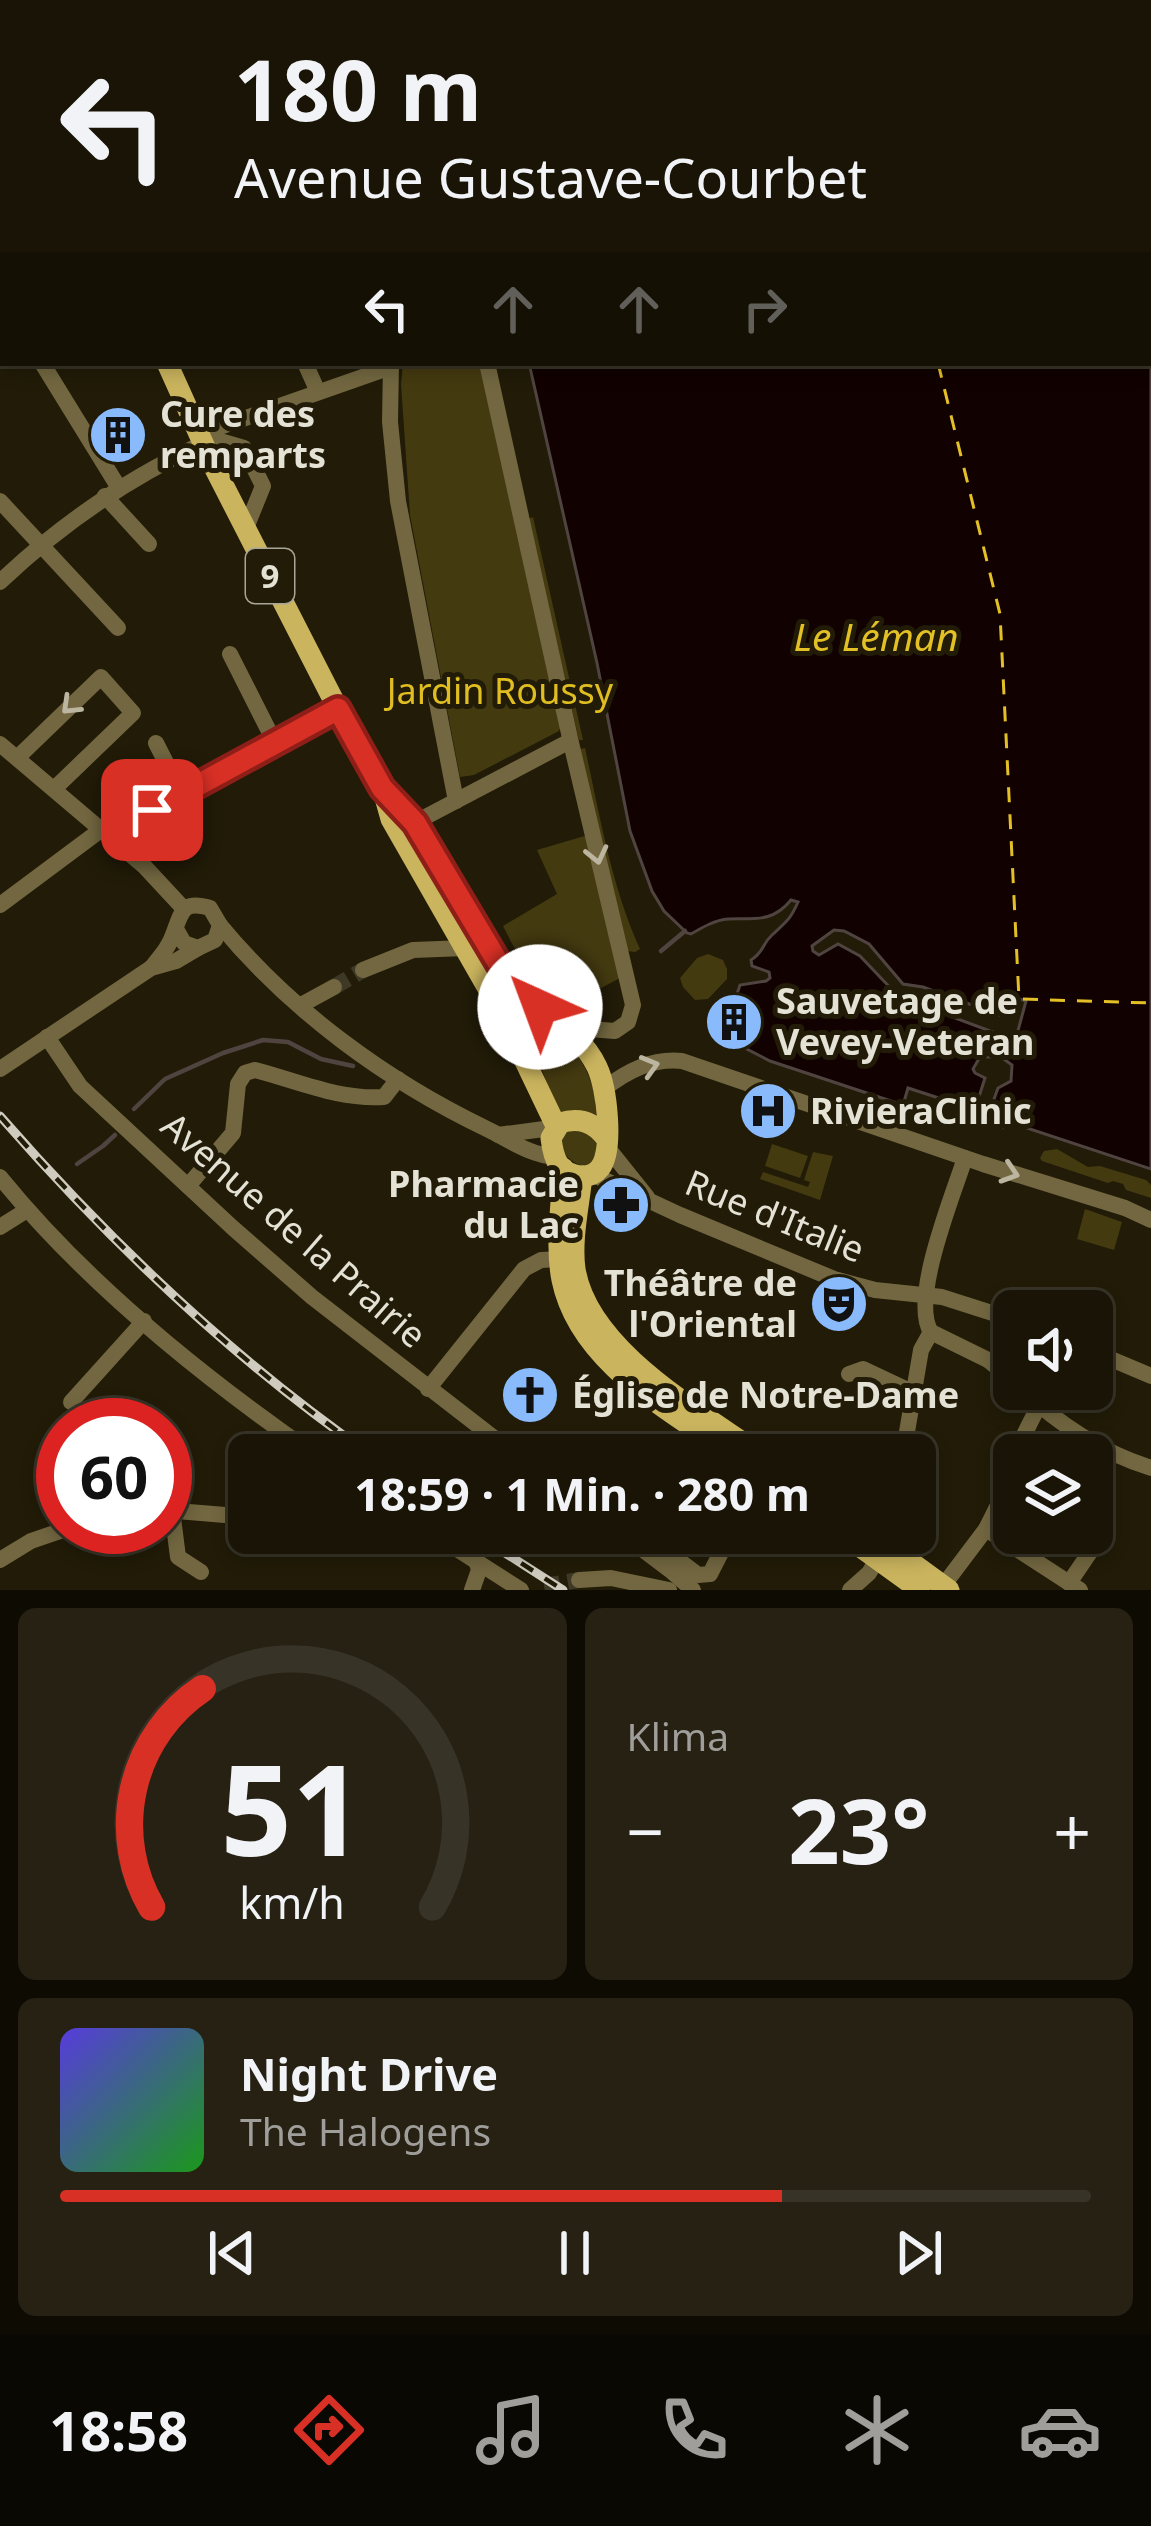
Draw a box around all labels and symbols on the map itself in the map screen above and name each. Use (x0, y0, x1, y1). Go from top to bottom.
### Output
place label: Cure des remparts (160, 389, 326, 479)
building icon: Cure des remparts (87, 404, 149, 466)
road number: 9 (246, 549, 294, 603)
water label: Le Léman (793, 609, 959, 662)
park label: Jardin Roussy (384, 666, 614, 715)
one-way arrow (62, 692, 84, 714)
pin (101, 759, 203, 861)
one-way arrow (583, 844, 608, 864)
position arrow (477, 944, 603, 1070)
place label: Sauvetage de Vevey-Veteran (776, 976, 1034, 1066)
building icon: Sauvetage de Vevey-Veteran (703, 991, 765, 1053)
one-way arrow (639, 1055, 660, 1080)
hospital icon: RivieraClinic (737, 1080, 799, 1142)
place label: RivieraClinic (810, 1086, 1031, 1135)
street label: Avenue de la Prairie (151, 1101, 437, 1358)
street label: Rue d'Italie (678, 1157, 872, 1274)
one-way arrow (999, 1158, 1020, 1183)
place label: Pharmacie du Lac (388, 1159, 579, 1249)
pharmacy icon: Pharmacie du Lac (590, 1174, 652, 1236)
place label: Théâtre de l'Oriental (604, 1258, 797, 1348)
theatre icon: Théâtre de l'Oriental (808, 1273, 870, 1335)
church icon: Église de Notre-Dame (499, 1364, 561, 1426)
place label: Église de Notre-Dame (572, 1370, 959, 1419)
speed limit sign: 60 (36, 1398, 192, 1554)

